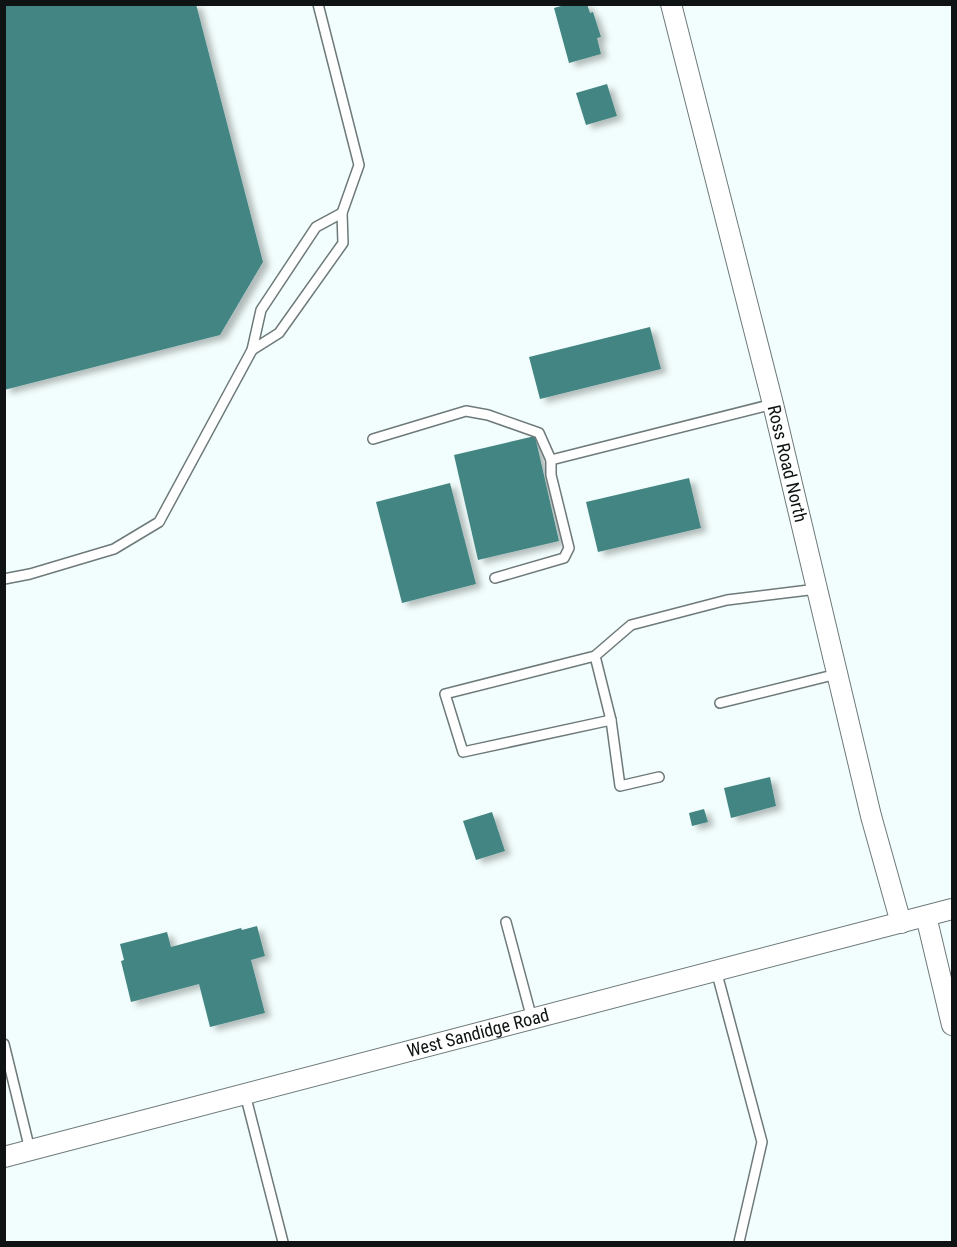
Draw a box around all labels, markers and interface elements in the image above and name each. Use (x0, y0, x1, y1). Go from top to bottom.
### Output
street label: Ross Road North (764, 403, 812, 524)
street label: West Sandidge Road (405, 1004, 551, 1061)

